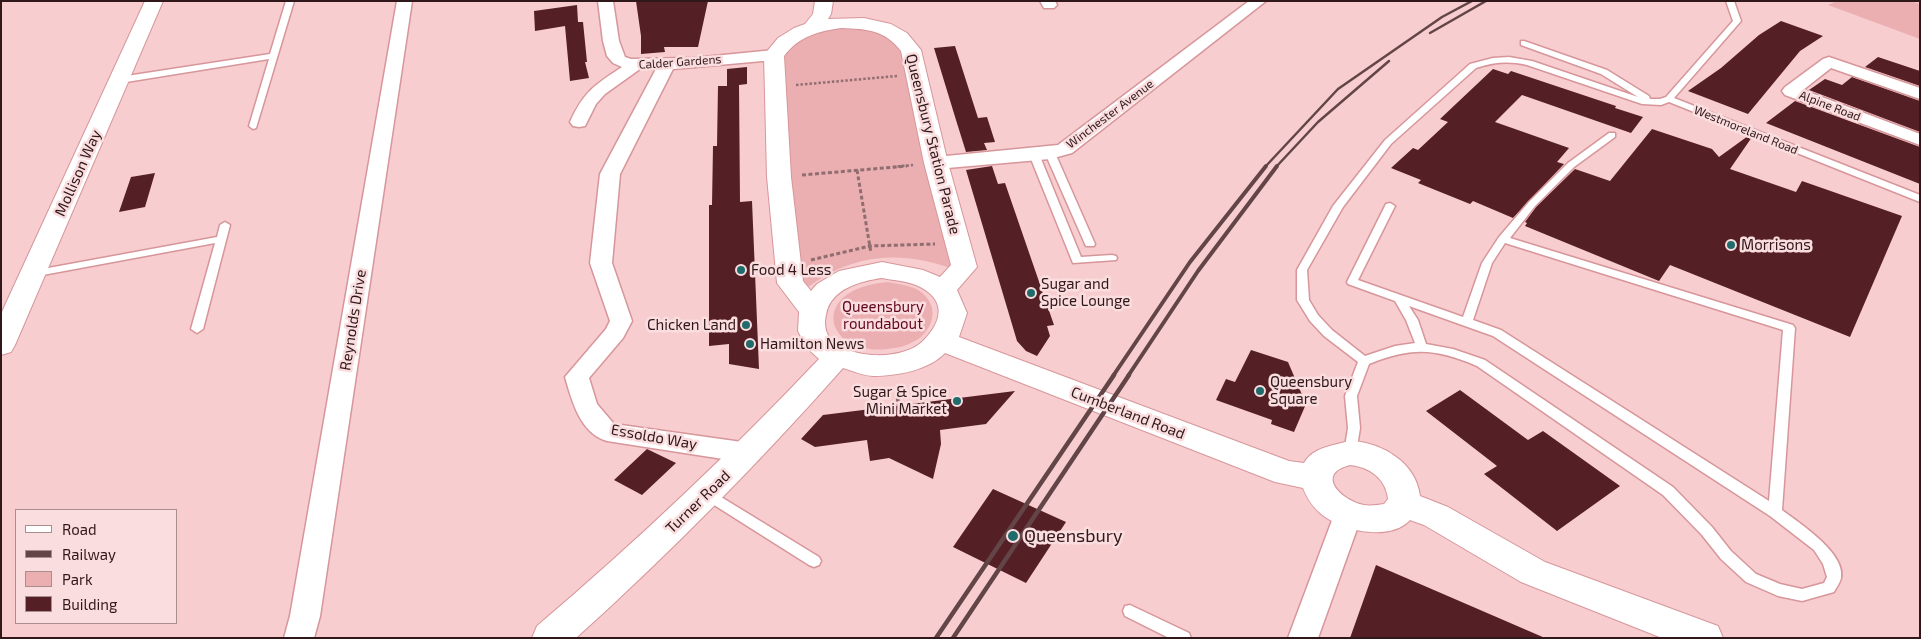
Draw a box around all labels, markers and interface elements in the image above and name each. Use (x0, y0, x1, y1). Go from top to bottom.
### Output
street label: Calder Gardens (638, 52, 722, 72)
street label: Queensbury Station Parade (902, 52, 964, 236)
street label: Winchester Avenue (1064, 77, 1156, 151)
street label: Alpine Road (1797, 88, 1863, 124)
street label: Westmoreland Road (1692, 103, 1800, 157)
street label: Mollison Way (51, 127, 105, 219)
place label: Morrisons (1741, 236, 1811, 254)
marker: Morrisons (1725, 239, 1737, 251)
place label: Food 4 Less (751, 261, 831, 279)
marker: Food 4 Less (735, 264, 747, 276)
street label: Reynolds Drive (336, 268, 370, 372)
place label: Sugar and Spice Lounge (1041, 275, 1130, 310)
marker: Sugar and Spice Lounge (1025, 287, 1037, 299)
park label: Queensbury roundabout (842, 298, 924, 333)
place label: Chicken Land (647, 316, 736, 334)
marker: Chicken Land (740, 319, 752, 331)
place label: Hamilton News (760, 335, 864, 353)
marker: Hamilton News (744, 338, 756, 350)
place label: Queensbury Square (1270, 373, 1352, 408)
place label: Sugar & Spice Mini Market (853, 383, 947, 418)
street label: Cumberland Road (1068, 383, 1188, 443)
marker: Queensbury Square (1254, 385, 1266, 397)
marker: Sugar & Spice Mini Market (951, 395, 963, 407)
street label: Essoldo Way (609, 421, 699, 453)
street label: Turner Road (662, 467, 734, 537)
legend (15, 509, 178, 624)
text: Road (62, 520, 97, 538)
place label: Queensbury (1024, 525, 1122, 547)
marker: Queensbury (1006, 529, 1020, 543)
text: Railway (62, 545, 116, 563)
text: Park (62, 570, 93, 588)
text: Building (62, 595, 117, 613)

